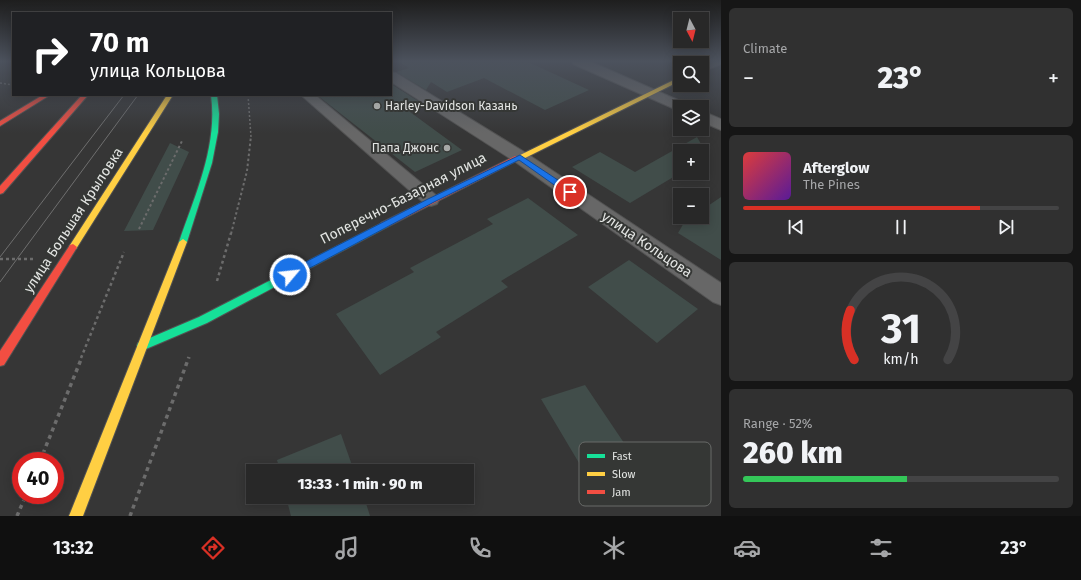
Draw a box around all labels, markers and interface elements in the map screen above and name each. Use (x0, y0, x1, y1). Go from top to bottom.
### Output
north arrow (673, 12, 709, 48)
map controls (673, 12, 709, 224)
text: 70 m (90, 26, 149, 59)
icon: right (24, 28, 76, 80)
text: Climate (743, 41, 787, 56)
button: search (673, 56, 709, 92)
text: улица Кольцова (90, 60, 226, 82)
text: 23° (878, 60, 924, 96)
text: − (743, 65, 754, 92)
text: + (1048, 65, 1059, 92)
place label: Harley-Davidson Казань (385, 99, 517, 113)
button: layers (673, 100, 709, 136)
marker: Harley-Davidson Казань (372, 101, 382, 111)
place label: Папа Джонс (372, 141, 439, 155)
marker: Папа Джонс (442, 143, 452, 153)
street label: улица Большая Крыловка (20, 144, 127, 296)
button: + (673, 144, 709, 180)
street label: Поперечно-Базарная улица (317, 149, 489, 248)
text: Afterglow (803, 159, 869, 177)
pin (553, 175, 587, 209)
text: The Pines (803, 177, 860, 192)
icon: arrive (559, 181, 581, 203)
button: − (673, 188, 709, 224)
street label: улица Кольцова (598, 208, 695, 281)
icon: previous (785, 216, 807, 238)
icon: pause (890, 216, 912, 238)
icon: next (995, 216, 1017, 238)
position arrow (269, 254, 311, 296)
text: 31 (880, 303, 921, 353)
text: km/h (883, 350, 919, 367)
text: Range · 52% (743, 416, 813, 431)
text: 260 km (743, 435, 843, 471)
legend (579, 442, 711, 506)
text: Fast (612, 450, 632, 463)
speed limit sign: 40 (12, 452, 64, 504)
text: Slow (612, 468, 636, 481)
text: 13:33 · 1 min · 90 m (297, 475, 423, 493)
text: Jam (612, 486, 631, 499)
icon: directions (199, 534, 227, 562)
icon: music (333, 534, 361, 562)
icon: phone (466, 534, 494, 562)
icon: climate (600, 534, 628, 562)
icon: car (733, 534, 761, 562)
icon: filters (867, 534, 895, 562)
text: 13:32 (53, 537, 94, 559)
text: 23° (1000, 537, 1028, 559)

